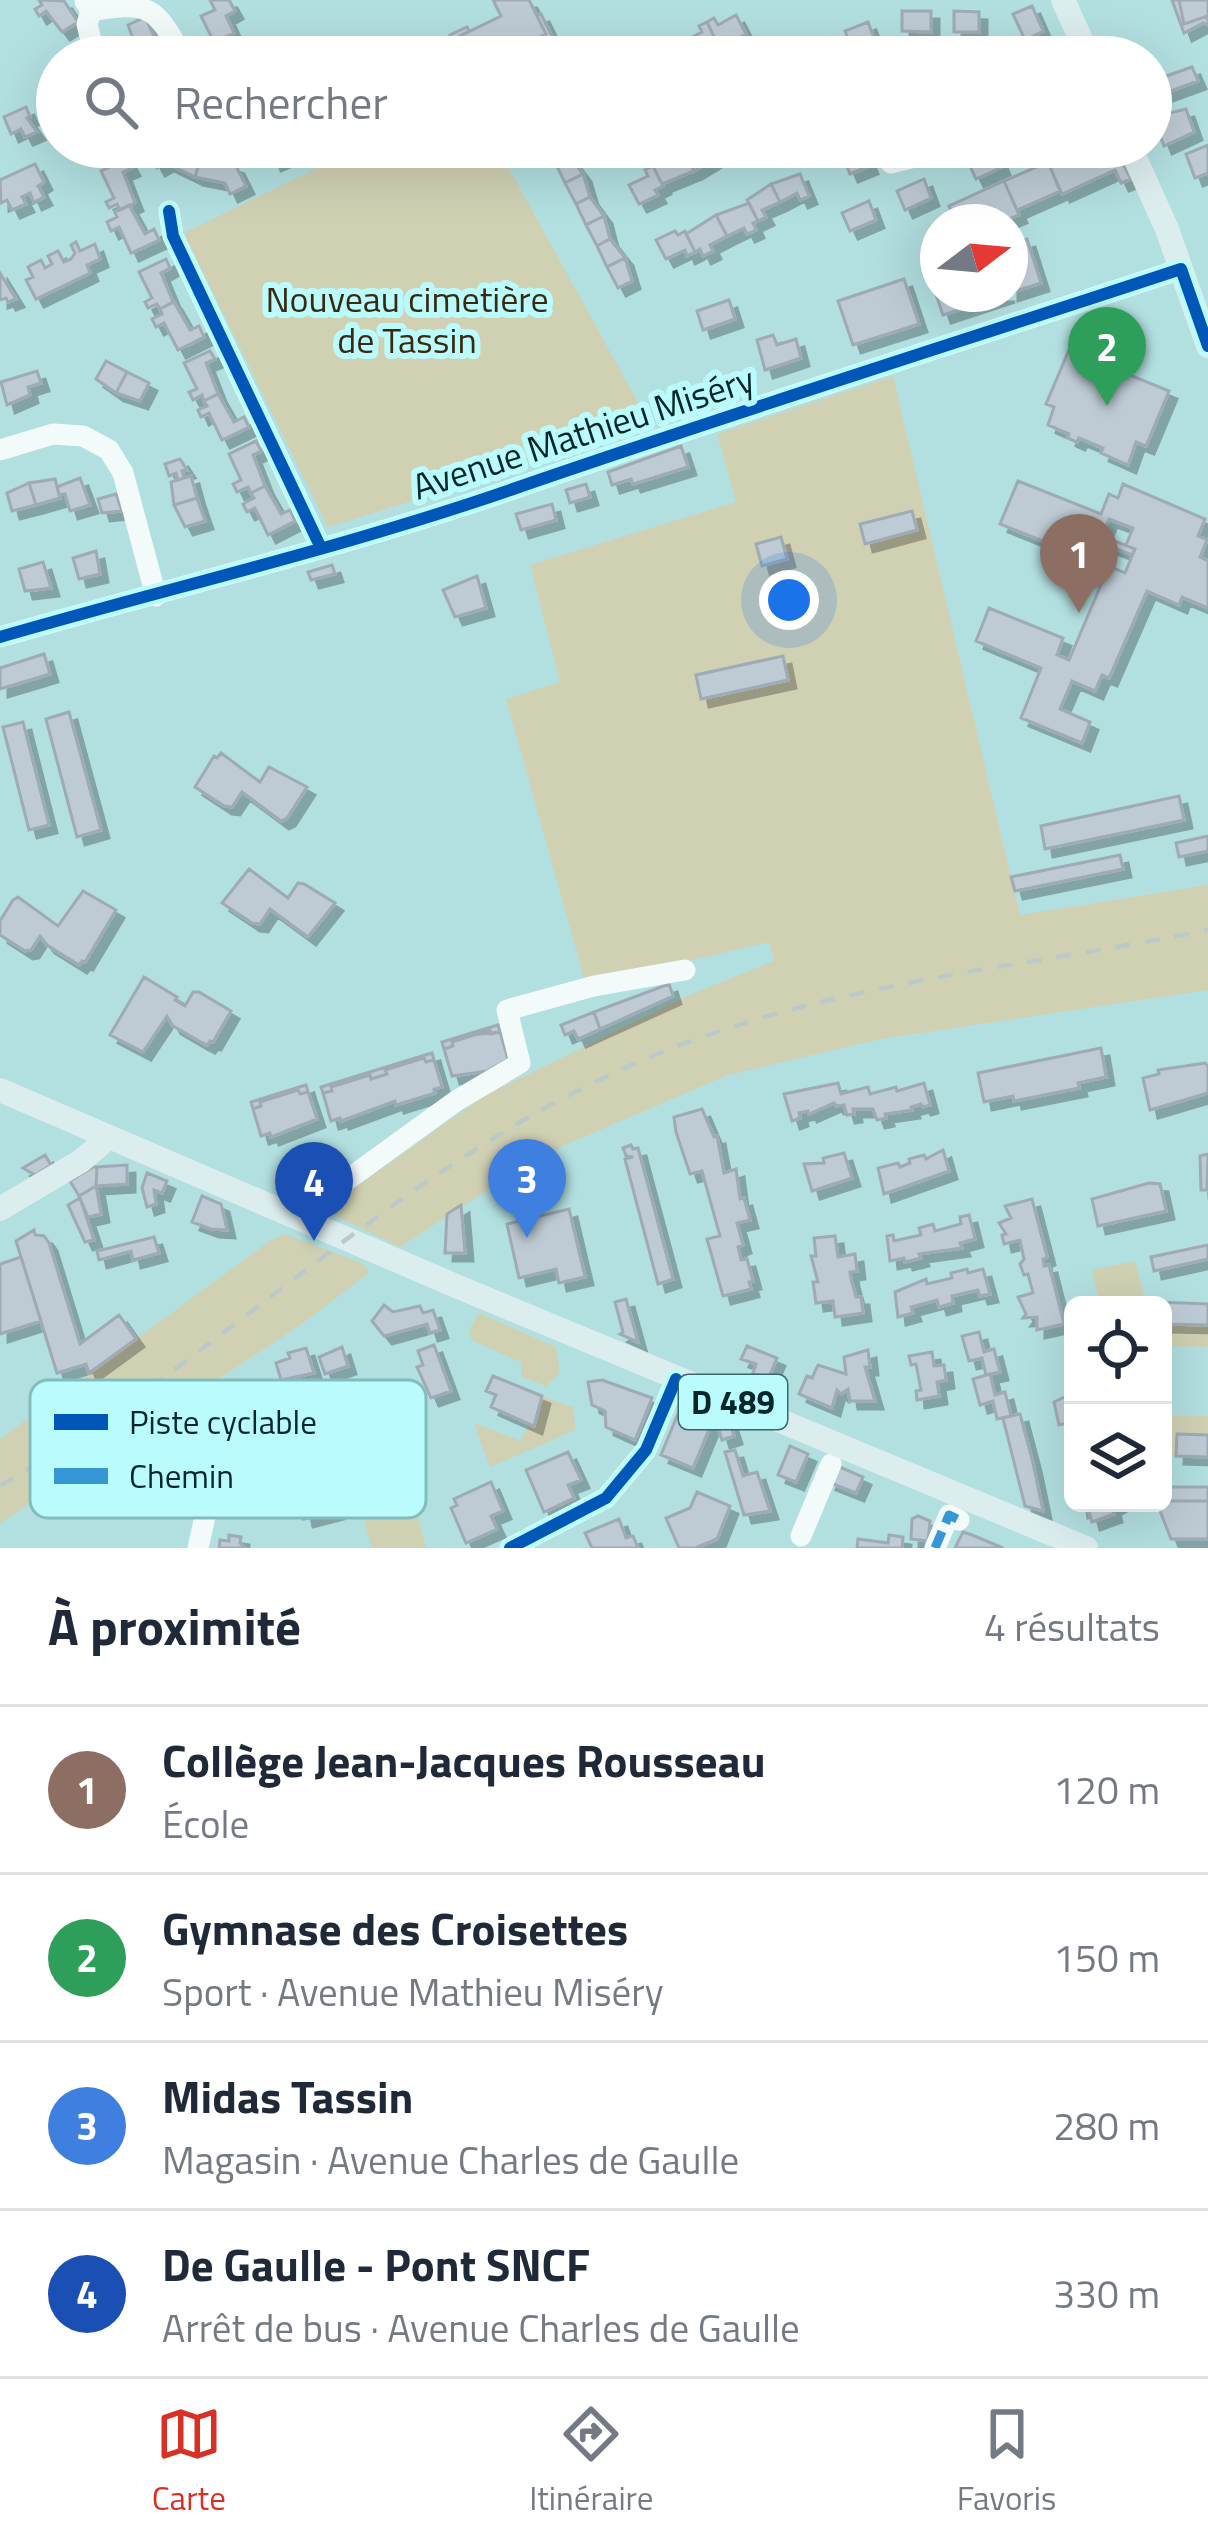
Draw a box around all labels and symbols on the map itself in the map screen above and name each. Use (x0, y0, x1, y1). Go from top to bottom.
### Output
north arrow (920, 204, 1028, 312)
park label: Nouveau cimetière de Tassin (265, 271, 549, 367)
pin: 2 (1068, 307, 1146, 406)
street label: Avenue Mathieu Miséry (405, 351, 761, 513)
pin: 1 (1040, 514, 1118, 613)
your location (759, 570, 819, 630)
pin: 3 (488, 1139, 566, 1238)
pin: 4 (275, 1142, 353, 1241)
road number: D 489 (679, 1375, 787, 1429)
legend (30, 1380, 426, 1518)
text: Piste cyclable (129, 1397, 317, 1447)
text: Chemin (129, 1451, 234, 1501)

